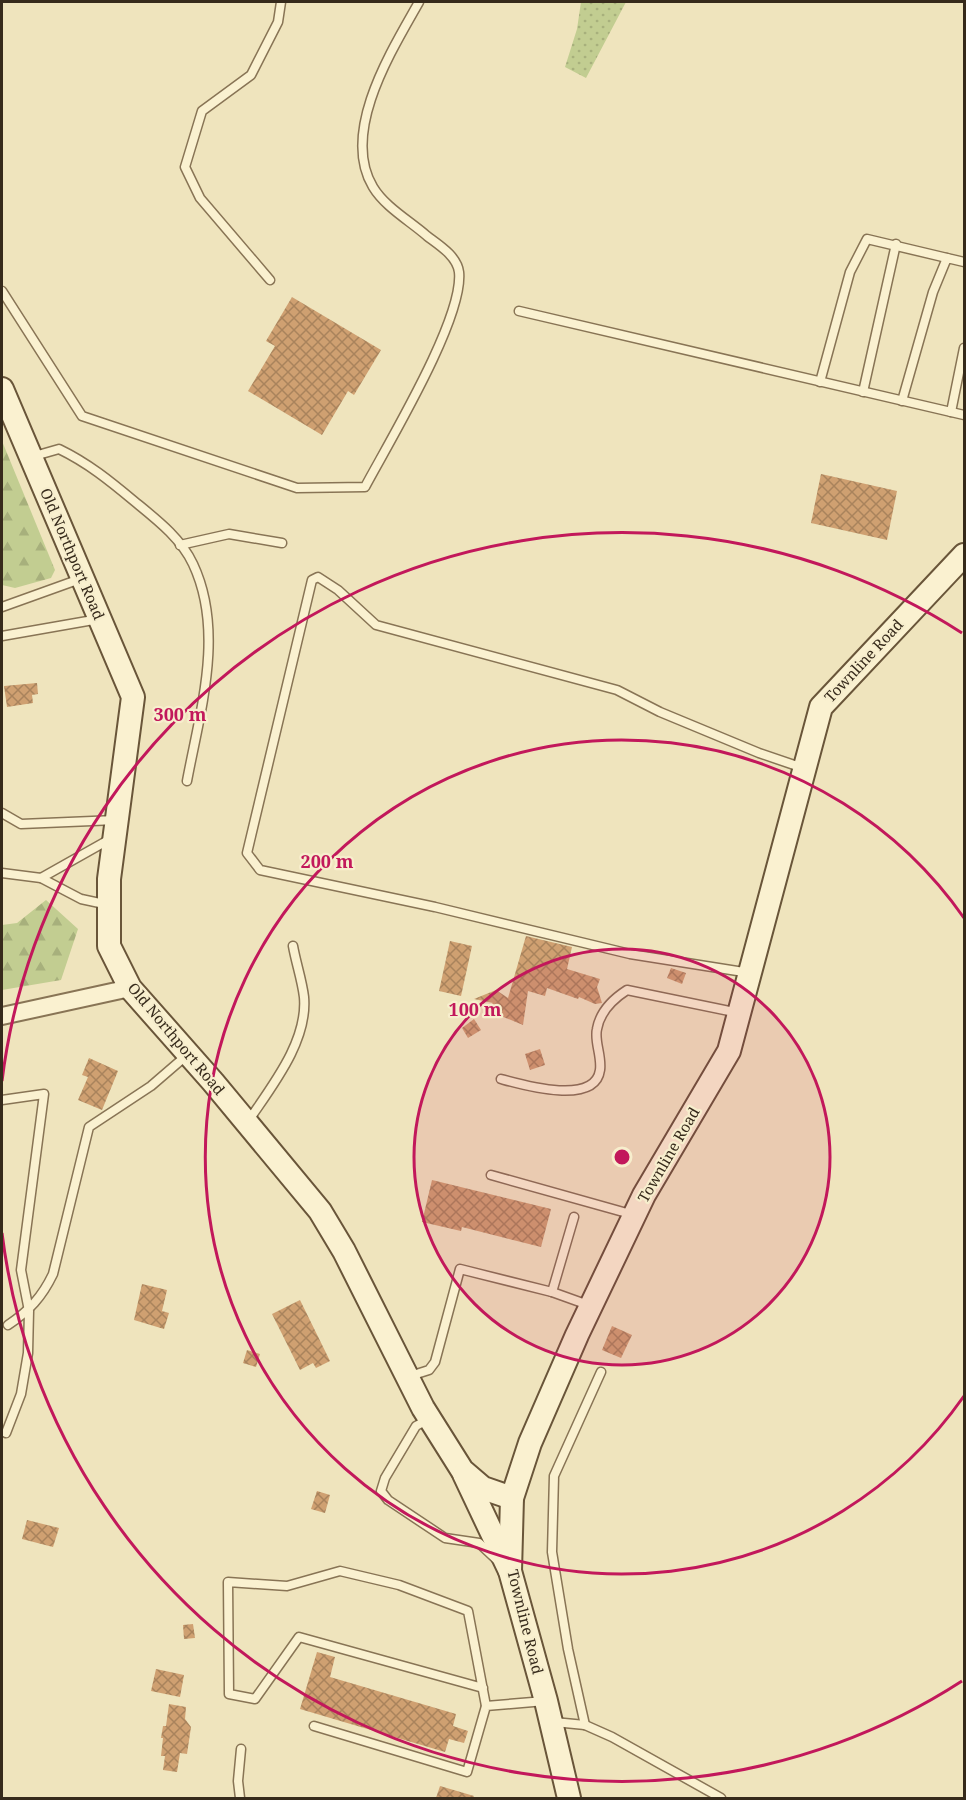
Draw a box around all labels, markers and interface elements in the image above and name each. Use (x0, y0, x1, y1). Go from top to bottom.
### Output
street label: Old Northport Road (36, 485, 110, 622)
street label: Townline Road (820, 614, 907, 706)
text: 300 m (154, 702, 207, 726)
text: 200 m (301, 849, 354, 873)
street label: Old Northport Road (124, 978, 230, 1099)
text: 100 m (449, 997, 502, 1021)
street label: Townline Road (633, 1103, 704, 1206)
centre of rings (612, 1147, 632, 1167)
street label: Townline Road (503, 1567, 549, 1676)

